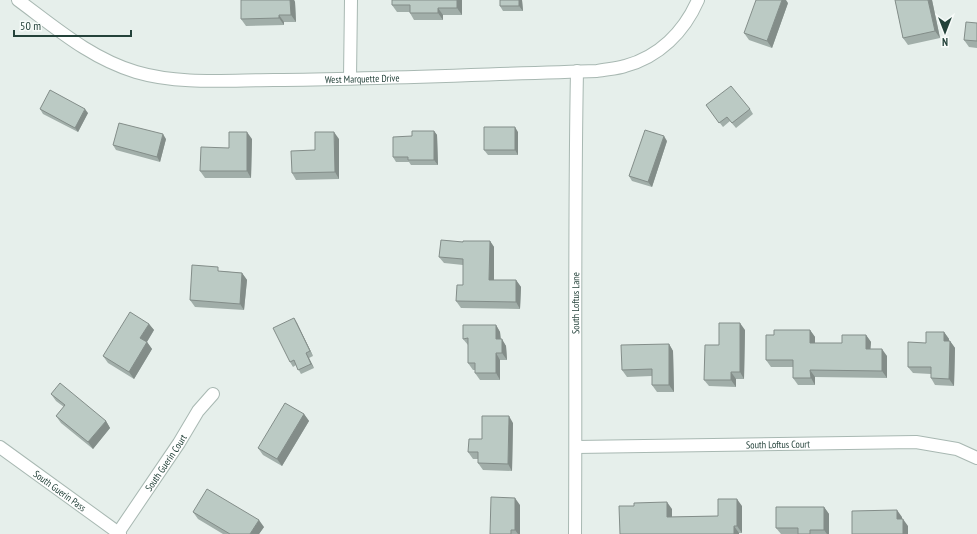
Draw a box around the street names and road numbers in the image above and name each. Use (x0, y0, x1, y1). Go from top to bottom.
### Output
street label: West Marquette Drive (325, 71, 400, 86)
street label: South Loftus Lane (569, 272, 582, 334)
street label: South Guerin Court (142, 432, 189, 494)
street label: South Loftus Court (746, 437, 810, 451)
street label: South Guerin Pass (31, 467, 89, 514)

